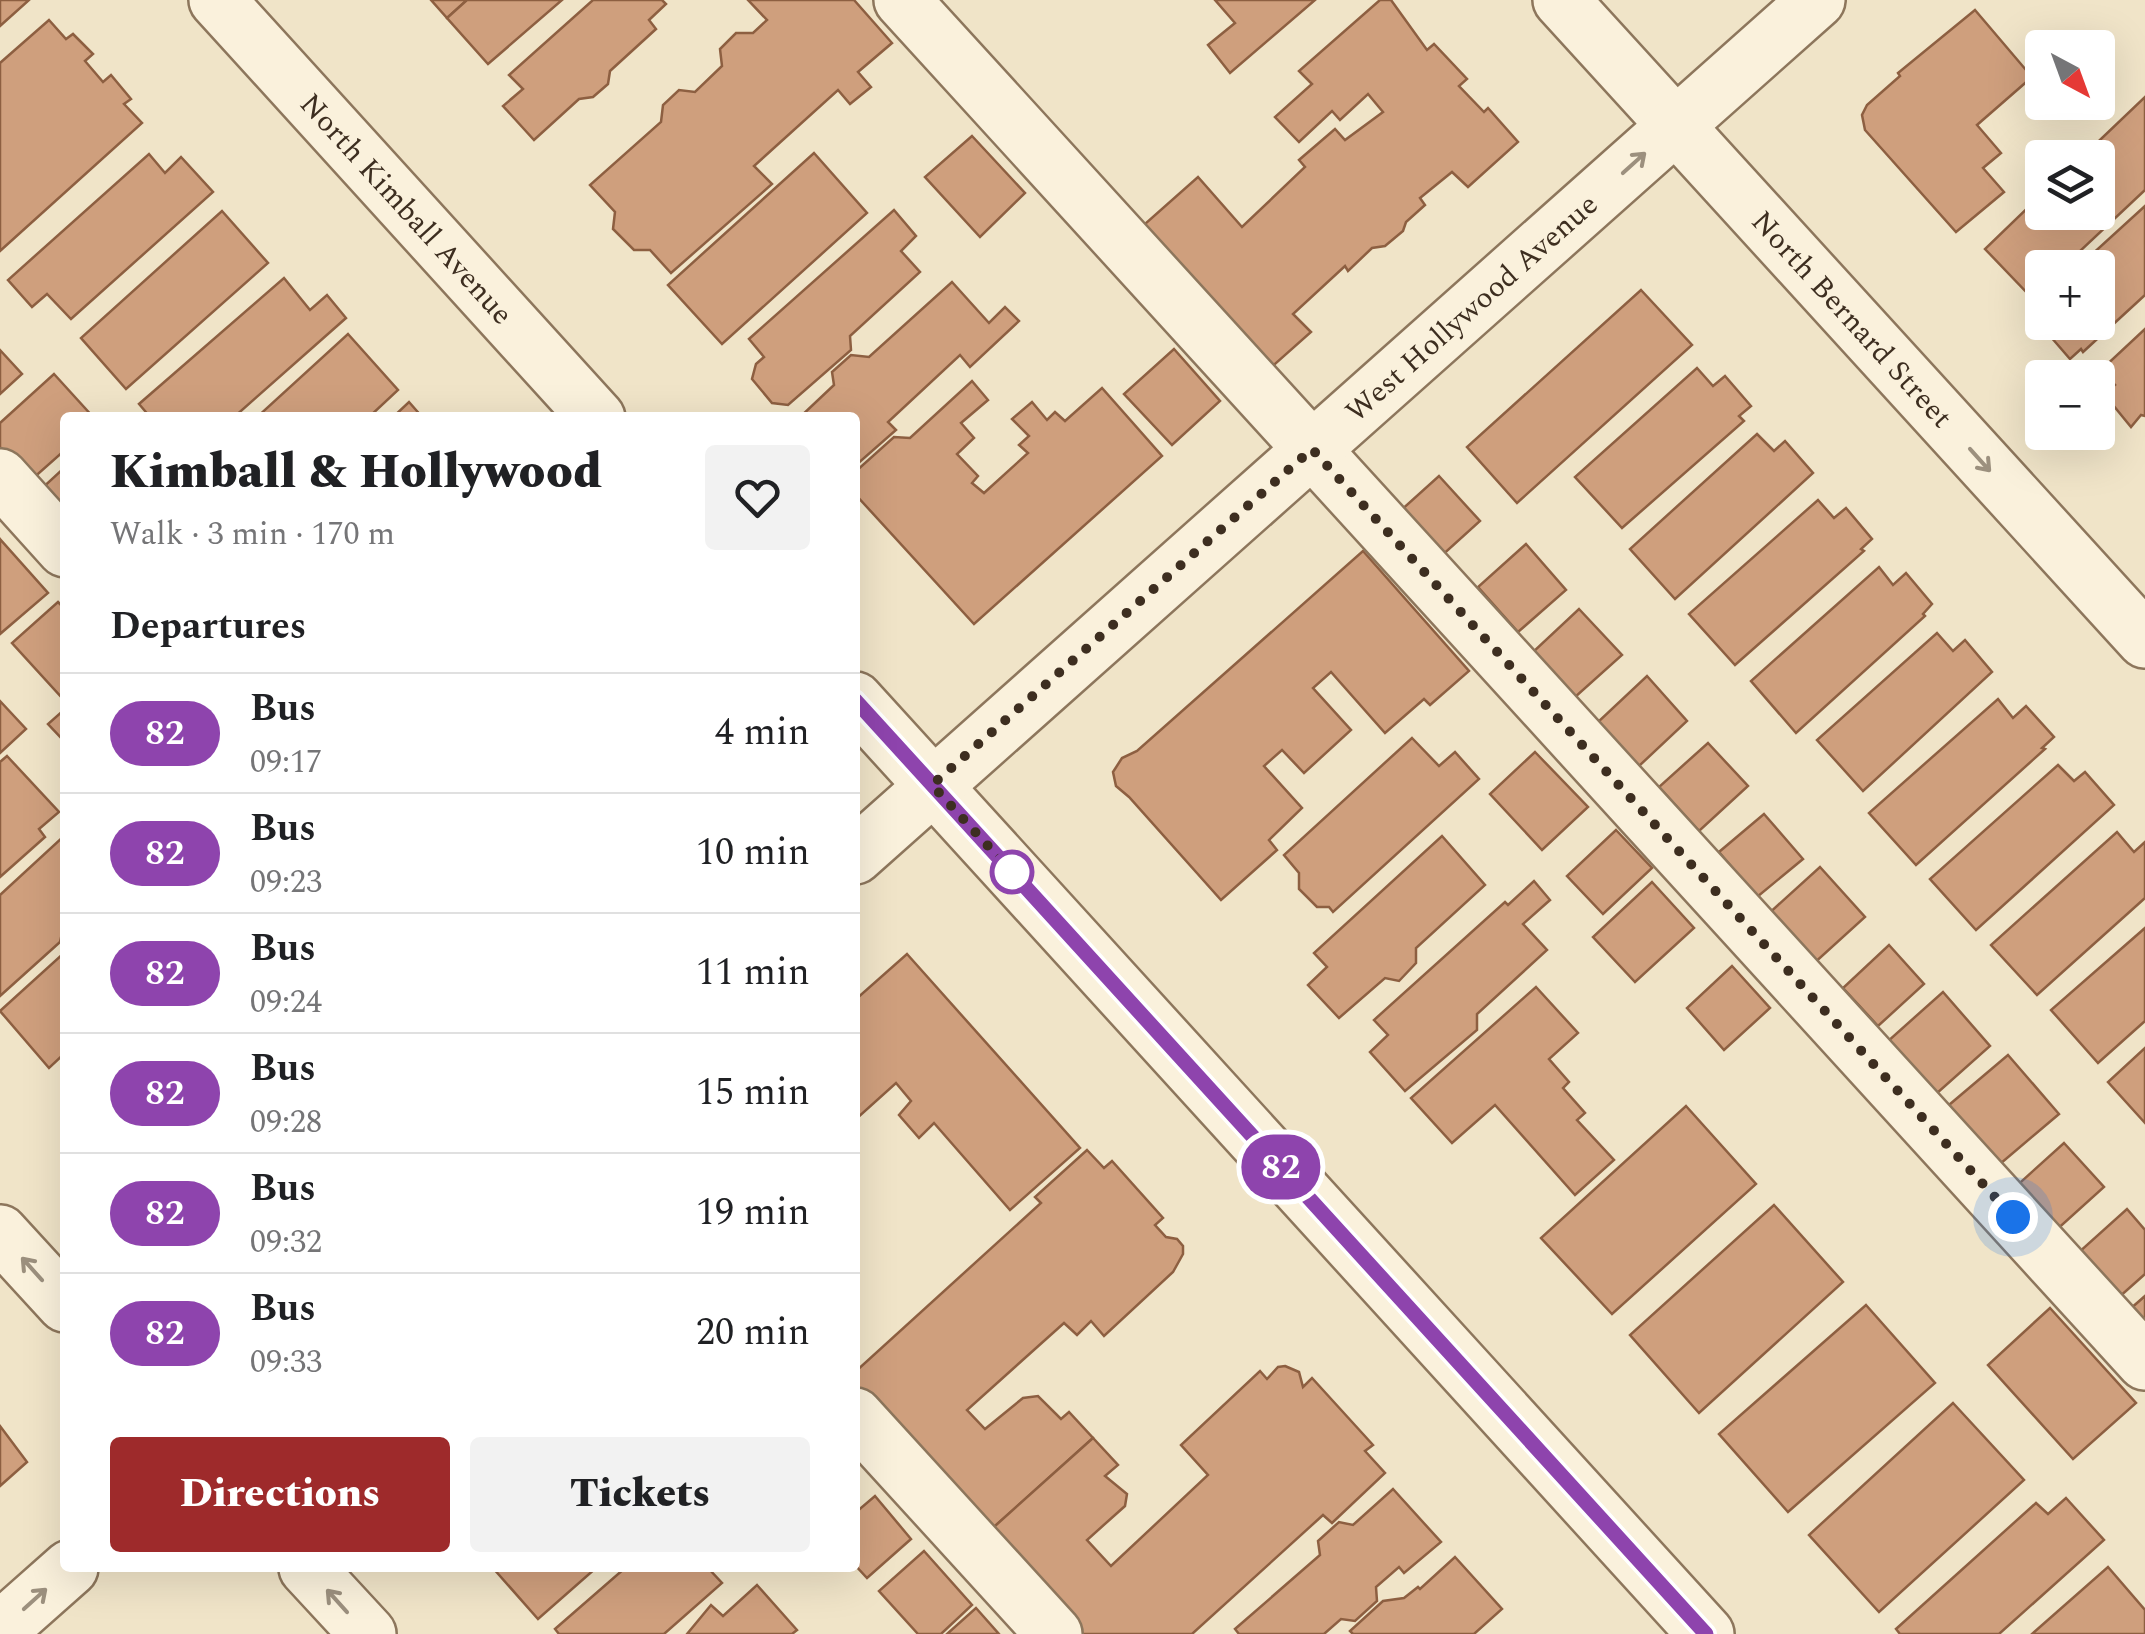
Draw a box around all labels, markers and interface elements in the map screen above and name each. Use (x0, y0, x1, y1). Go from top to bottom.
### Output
north arrow (2025, 30, 2115, 120)
map controls (2025, 30, 2115, 450)
street label: North Kimball Avenue (288, 83, 524, 336)
button: layers (2025, 140, 2115, 230)
one-way arrow (1621, 152, 1646, 175)
street label: West Hollywood Avenue (1335, 183, 1609, 434)
street label: North Bernard Street (1740, 200, 1963, 439)
button: + (2025, 250, 2115, 340)
button: − (2025, 360, 2115, 450)
text: Kimball & Hollywood (110, 436, 602, 509)
button: heart (705, 445, 810, 550)
one-way arrow (1968, 446, 1992, 472)
text: Walk · 3 min · 170 m (110, 510, 395, 559)
text: Departures (110, 598, 306, 656)
text: Bus (250, 680, 316, 738)
text: 4 min (715, 704, 810, 762)
text: 82 (145, 707, 185, 760)
text: 09:17 (250, 738, 322, 787)
text: Bus (250, 800, 316, 858)
text: 10 min (696, 824, 810, 882)
text: 82 (145, 827, 185, 880)
unlabelled marker (991, 851, 1033, 893)
text: 09:23 (250, 858, 322, 907)
text: Bus (250, 920, 316, 978)
text: 11 min (696, 944, 810, 1002)
text: 82 (145, 947, 185, 1000)
text: 09:24 (250, 978, 322, 1027)
text: Bus (250, 1040, 316, 1098)
text: 15 min (696, 1064, 810, 1122)
text: 82 (145, 1067, 185, 1120)
text: 09:28 (250, 1098, 322, 1147)
line badge: 82 (1236, 1134, 1326, 1200)
text: 82 (1261, 1141, 1301, 1194)
text: Bus (250, 1160, 316, 1218)
text: 19 min (696, 1184, 810, 1242)
text: 82 (145, 1187, 185, 1240)
your location (1988, 1192, 2038, 1242)
text: 09:32 (250, 1218, 322, 1267)
one-way arrow (21, 1257, 44, 1282)
text: Bus (250, 1280, 316, 1338)
text: 20 min (696, 1304, 810, 1362)
text: 82 (145, 1307, 185, 1360)
text: 09:33 (250, 1338, 322, 1387)
button: Directions (110, 1437, 450, 1552)
button: Tickets (470, 1437, 810, 1552)
one-way arrow (22, 1587, 47, 1610)
one-way arrow (326, 1589, 349, 1614)

